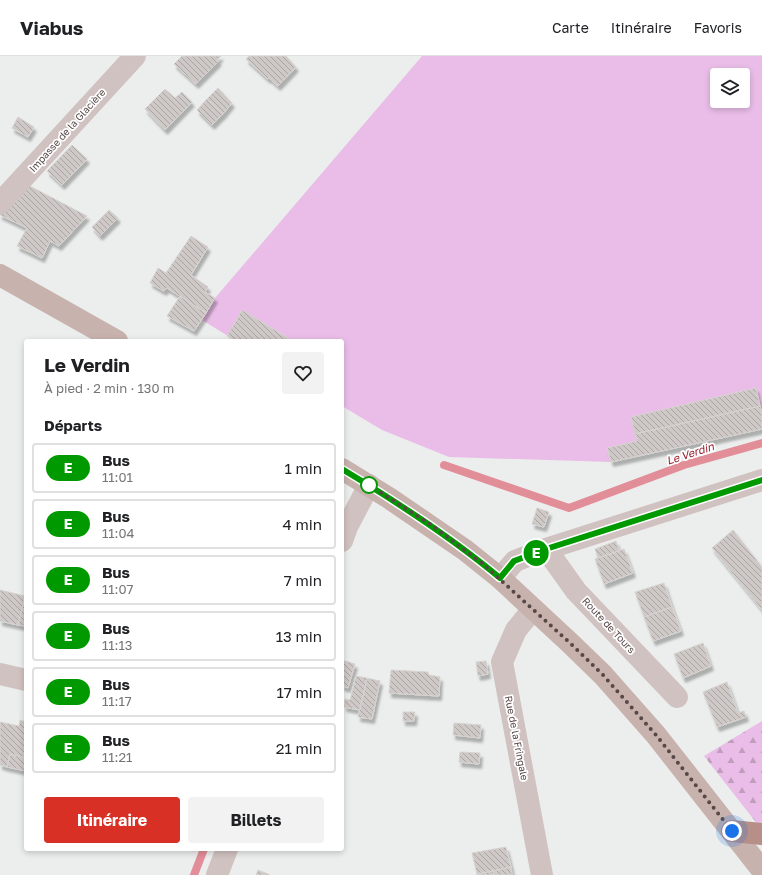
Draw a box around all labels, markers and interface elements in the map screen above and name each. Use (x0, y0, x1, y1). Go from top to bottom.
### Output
text: Viabus (20, 16, 83, 39)
text: Carte (552, 19, 589, 36)
text: Itinéraire (611, 19, 672, 36)
text: Favoris (694, 19, 742, 36)
map controls (710, 68, 750, 108)
button: layers (710, 68, 750, 108)
street label: Impasse de la Glacière (26, 86, 108, 174)
button: heart (282, 352, 324, 394)
text: Le Verdin (44, 353, 130, 376)
text: À pied · 2 min · 130 m (44, 380, 174, 396)
text: Départs (44, 416, 102, 434)
water label: Le Verdin (665, 439, 716, 467)
text: Bus (102, 451, 130, 469)
text: E (64, 459, 72, 476)
text: 1 min (284, 459, 322, 477)
text: 11:01 (102, 469, 133, 485)
unlabelled marker (360, 476, 378, 494)
text: Bus (102, 507, 130, 525)
text: E (64, 515, 72, 532)
text: 4 min (283, 515, 322, 533)
text: 11:04 (102, 525, 135, 541)
line badge: E (523, 540, 549, 566)
text: E (532, 544, 540, 561)
text: Bus (102, 563, 130, 581)
text: E (64, 571, 72, 588)
text: 7 min (284, 571, 322, 589)
text: 11:07 (102, 581, 133, 597)
street label: Route de Tours (580, 595, 638, 655)
text: Bus (102, 619, 130, 637)
text: E (64, 627, 72, 644)
text: 13 min (276, 627, 322, 645)
text: 11:13 (102, 637, 132, 653)
text: Bus (102, 675, 130, 693)
text: E (64, 683, 72, 700)
text: 17 min (277, 683, 322, 701)
text: 11:17 (102, 693, 132, 709)
street label: Rue de la Fringale (503, 695, 531, 782)
text: Bus (102, 731, 130, 749)
text: E (64, 739, 72, 756)
text: 21 min (276, 739, 322, 757)
text: 11:21 (102, 749, 132, 765)
button: Itinéraire (44, 797, 180, 843)
button: Billets (188, 797, 324, 843)
your location (722, 821, 742, 841)

